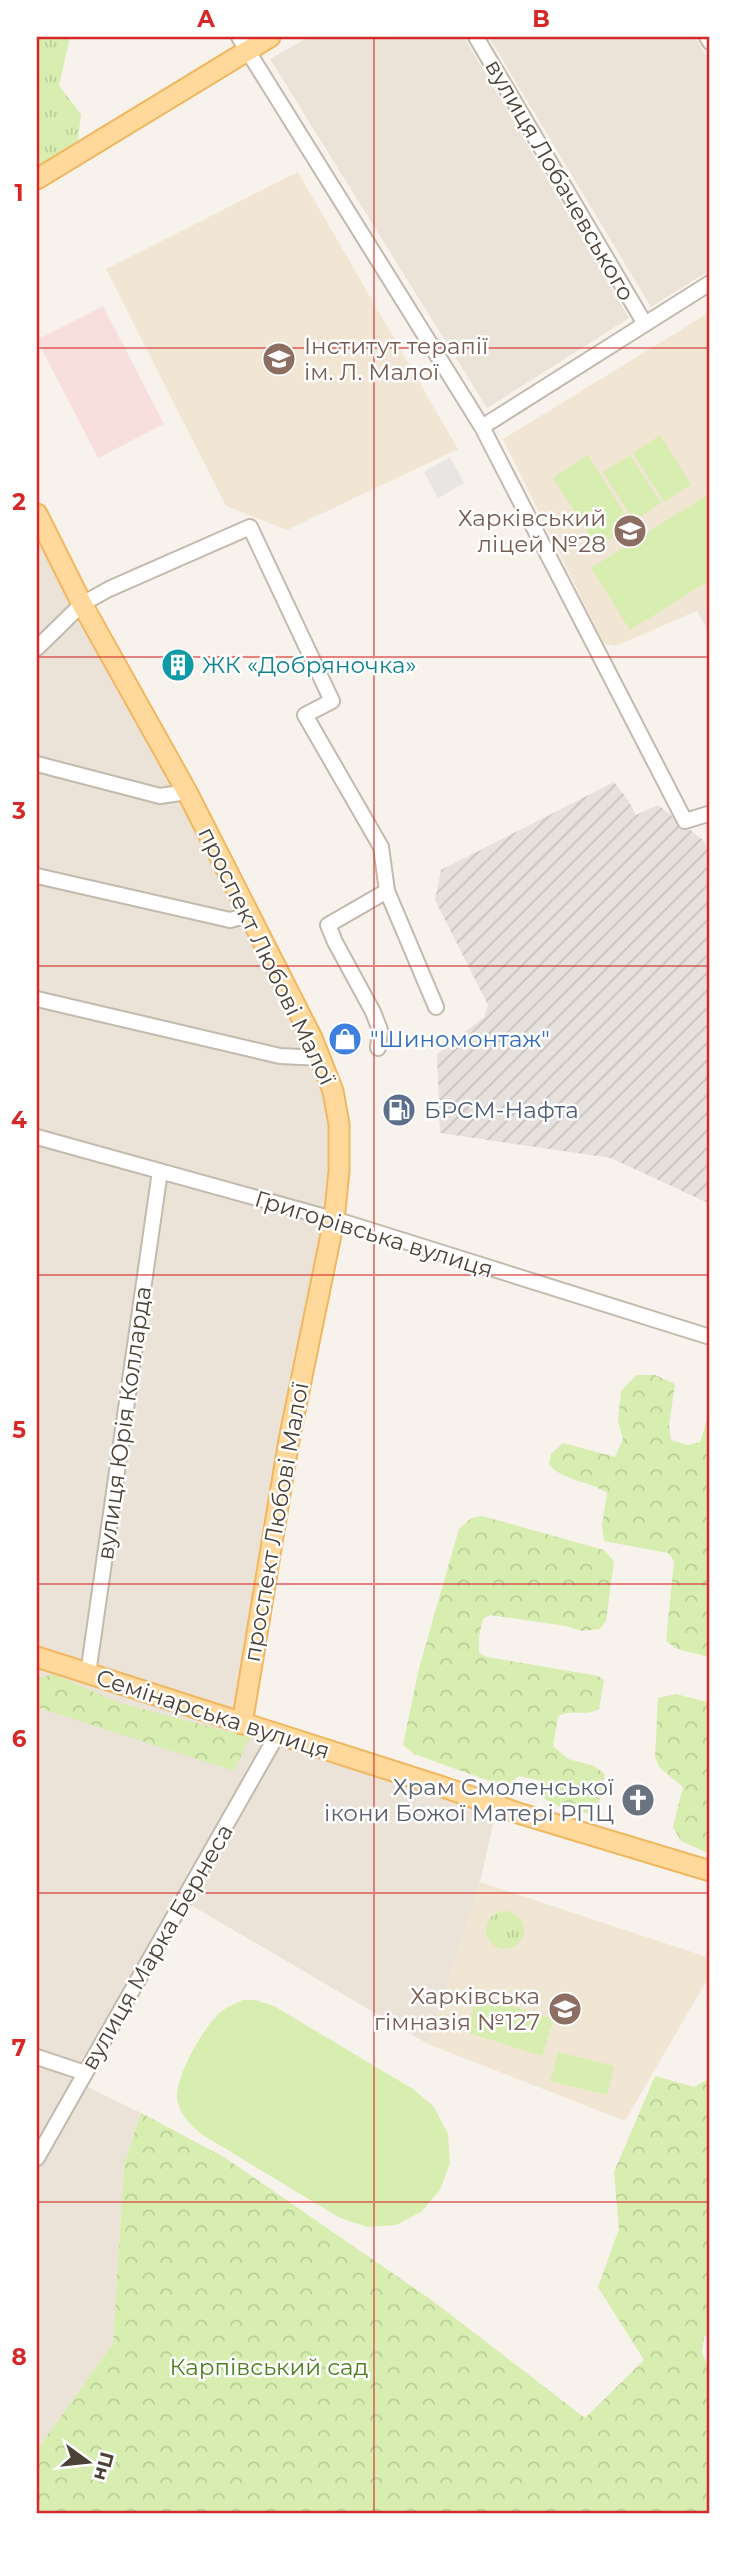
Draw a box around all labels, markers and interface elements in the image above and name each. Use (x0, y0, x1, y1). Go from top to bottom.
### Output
text: A (196, 5, 215, 33)
text: B (532, 5, 550, 33)
street label: вулиця Лобачевського (479, 54, 641, 306)
text: 1 (14, 179, 24, 207)
place label: Інститут терапії ім. Л. Малої (304, 332, 488, 386)
school or university icon: Інститут терапії ім. Л. Малої (260, 340, 298, 378)
text: 2 (12, 488, 26, 516)
place label: Харківський ліцей №28 (458, 504, 606, 558)
school or university icon: Харківський ліцей №28 (611, 512, 649, 550)
building icon: ЖК «Добряночка» (159, 646, 197, 684)
place label: ЖК «Добряночка» (202, 651, 416, 679)
text: 3 (11, 797, 26, 825)
street label: проспект Любові Малої (192, 822, 342, 1090)
shop icon: "Шиномонтаж" (326, 1020, 364, 1058)
place label: "Шиномонтаж" (370, 1025, 550, 1053)
fuel station icon: БРСМ-Нафта (380, 1091, 418, 1129)
place label: БРСМ-Нафта (424, 1096, 579, 1124)
text: 4 (11, 1106, 27, 1134)
street label: Григорівська вулиця (251, 1184, 497, 1284)
street label: вулиця Юрія Колларда (91, 1284, 157, 1562)
street label: проспект Любові Малої (238, 1380, 314, 1664)
text: 5 (12, 1416, 26, 1444)
street label: Семінарська вулиця (93, 1663, 333, 1765)
text: 6 (12, 1725, 27, 1753)
place label: Храм Смоленської ікони Божої Матері РПЦ (324, 1773, 614, 1827)
church icon: Храм Смоленської ікони Божої Матері РПЦ (619, 1781, 657, 1819)
street label: вулиця Марка Бернеса (75, 1819, 239, 2075)
place label: Харківська гімназія №127 (374, 1982, 540, 2036)
school or university icon: Харківська гімназія №127 (546, 1990, 584, 2028)
text: 7 (12, 2034, 26, 2062)
text: 8 (11, 2343, 27, 2371)
park label: Карпівський сад (170, 2353, 369, 2381)
north arrow (52, 2428, 122, 2498)
text: Пн (89, 2449, 119, 2483)

